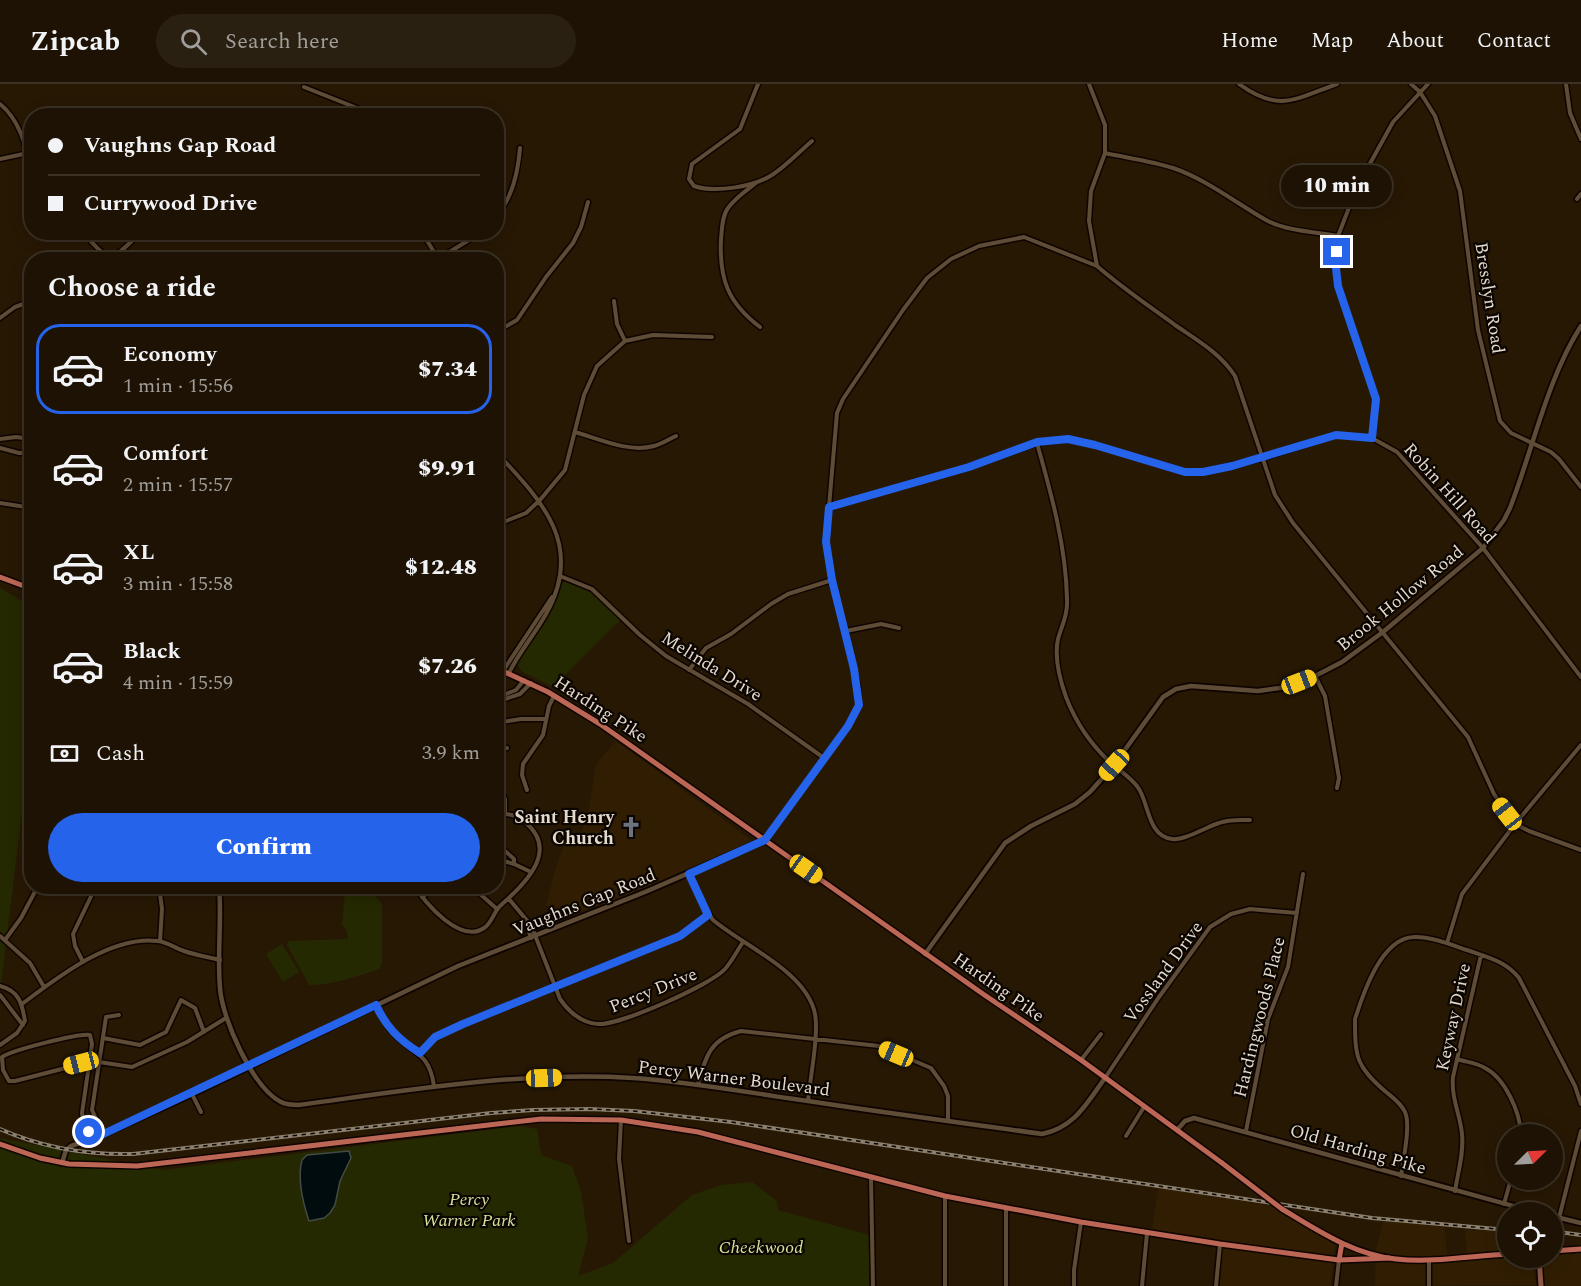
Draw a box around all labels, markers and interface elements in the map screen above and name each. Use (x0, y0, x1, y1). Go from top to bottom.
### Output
search box (156, 14, 576, 68)
text: Zipcab (30, 20, 120, 63)
icon: search (177, 25, 210, 58)
text: Search here (225, 25, 339, 58)
text: Home (1221, 25, 1278, 57)
text: Map (1311, 25, 1353, 57)
text: About (1386, 25, 1444, 57)
text: Contact (1477, 25, 1551, 57)
text: Vaughns Gap Road (84, 129, 276, 162)
callout: 10 min (1282, 165, 1392, 207)
text: 10 min (1303, 171, 1370, 201)
text: Currywood Drive (84, 187, 257, 220)
route end (1323, 238, 1350, 265)
street label: Bresslyn Road (1467, 240, 1512, 356)
text: Choose a ride (48, 267, 216, 309)
text: Economy (123, 338, 216, 371)
icon: car (51, 342, 105, 396)
text: $7.34 (418, 353, 477, 386)
text: 1 min · 15:56 (123, 371, 233, 401)
text: Comfort (123, 437, 208, 470)
street label: Robin Hill Road (1397, 437, 1503, 550)
icon: car (51, 441, 105, 495)
text: $9.91 (418, 452, 477, 485)
text: 2 min · 15:57 (123, 470, 233, 500)
text: XL (123, 536, 154, 569)
street label: Brook Hollow Road (1331, 539, 1470, 658)
icon: car (51, 540, 105, 594)
text: $12.48 (405, 551, 477, 584)
text: 3 min · 15:58 (123, 569, 233, 599)
street label: Melinda Drive (656, 625, 768, 708)
text: Black (123, 635, 181, 668)
icon: car (51, 639, 105, 693)
text: $7.26 (418, 650, 477, 683)
car (1279, 667, 1319, 697)
text: 4 min · 15:59 (123, 668, 233, 698)
street label: Harding Pike (549, 669, 653, 750)
icon: cash (48, 737, 81, 770)
text: Cash (96, 737, 145, 770)
text: 3.9 km (422, 738, 480, 768)
car (1095, 746, 1133, 784)
car (1489, 794, 1525, 834)
place label: Saint Henry Church (514, 804, 615, 852)
button: Confirm (48, 813, 480, 882)
church icon: Saint Henry Church (619, 815, 643, 839)
car (786, 851, 826, 887)
street label: Vaughns Gap Road (509, 861, 660, 943)
street label: Vossland Drive (1117, 916, 1210, 1029)
street label: Hardingwoods Place (1226, 934, 1293, 1100)
street label: Harding Pike (947, 946, 1050, 1029)
street label: Percy Drive (605, 961, 701, 1020)
street label: Keyway Drive (1429, 961, 1478, 1073)
car (876, 1039, 916, 1069)
car (61, 1050, 101, 1076)
street label: Percy Warner Boulevard (636, 1053, 832, 1104)
car (526, 1068, 562, 1088)
street label: Old Harding Pike (1286, 1117, 1429, 1182)
route start (75, 1118, 102, 1145)
north arrow (1497, 1124, 1563, 1190)
map controls (1497, 1124, 1563, 1268)
park label: Percy Warner Park (422, 1186, 516, 1234)
button: locate (1497, 1202, 1563, 1268)
park label: Cheekwood (719, 1234, 803, 1261)

